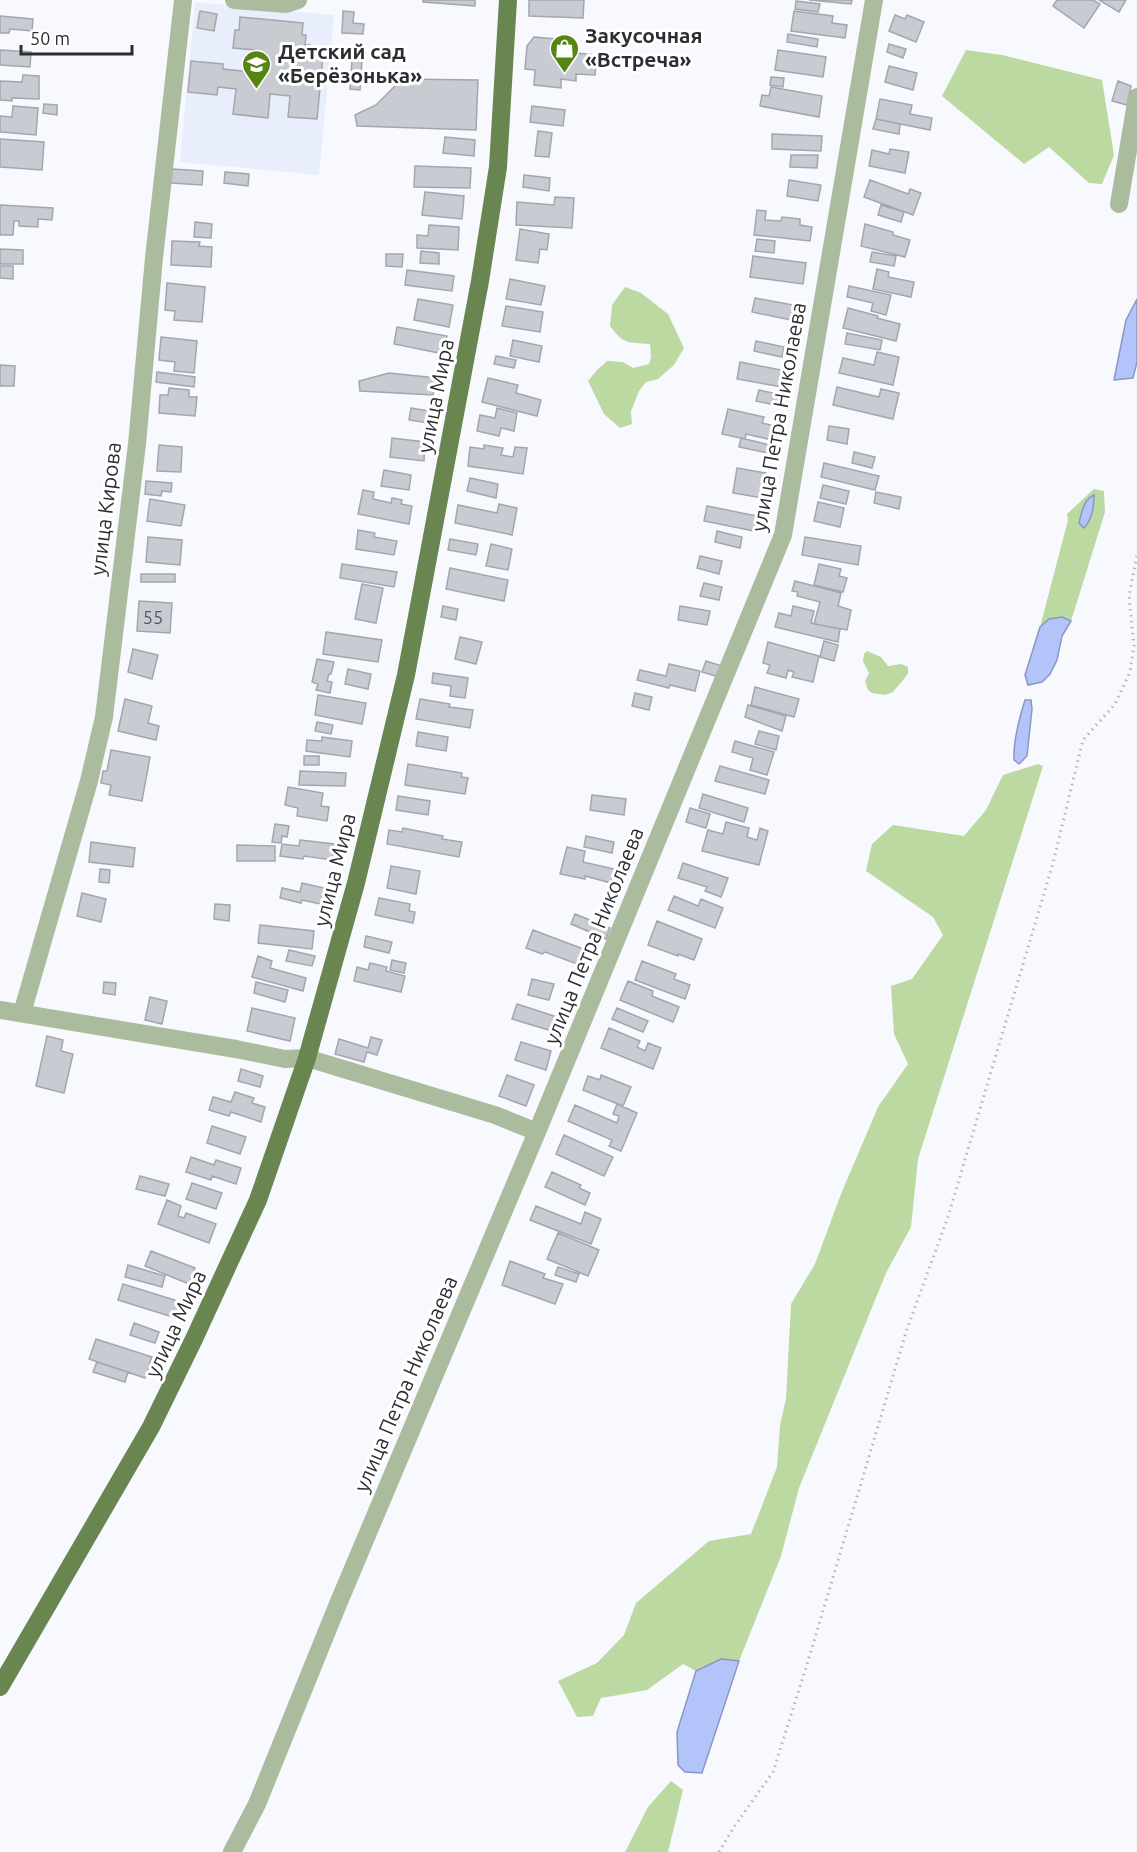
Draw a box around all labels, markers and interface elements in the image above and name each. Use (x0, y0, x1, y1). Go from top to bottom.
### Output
scale bar (21, 18, 132, 56)
place label: Закусочная «Встреча» (585, 23, 703, 71)
text: 50 m (30, 28, 70, 48)
shop icon: Закусочная «Встреча» (548, 32, 580, 74)
place label: Детский сад «Берёзонька» (278, 39, 422, 87)
school or university icon: Детский сад «Берёзонька» (241, 48, 273, 90)
street label: улица Петра Николаева (746, 300, 810, 533)
street label: улица Мира (412, 337, 458, 455)
street label: улица Кирова (85, 441, 125, 577)
house number: 55 (143, 607, 163, 627)
street label: улица Мира (308, 811, 360, 929)
street label: улица Петра Николаева (538, 823, 648, 1048)
street label: улица Мира (140, 1266, 210, 1381)
street label: улица Петра Николаева (349, 1272, 462, 1495)

